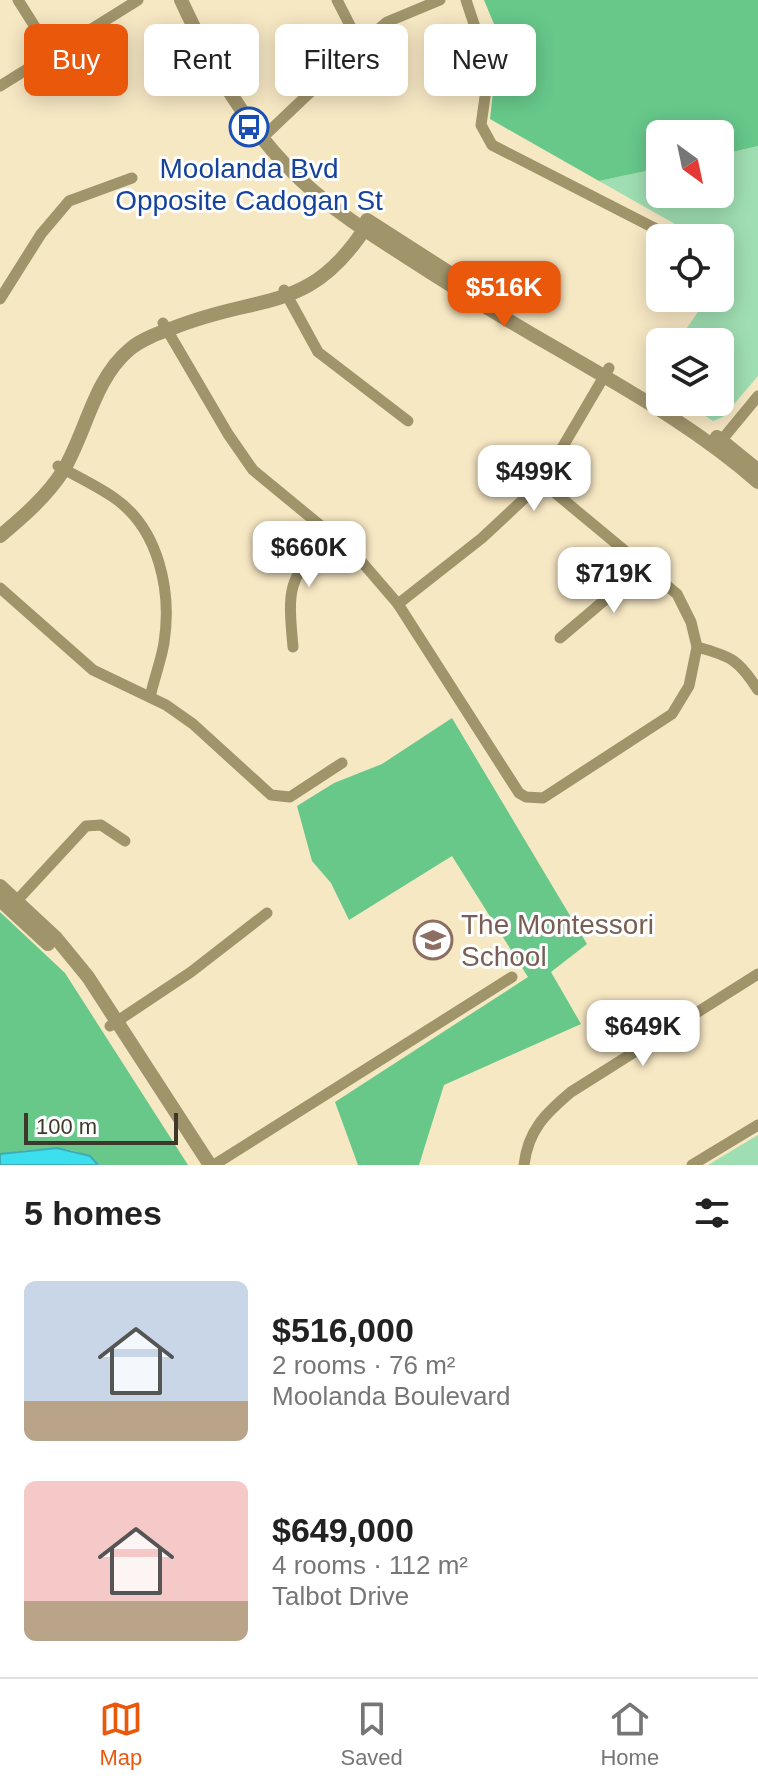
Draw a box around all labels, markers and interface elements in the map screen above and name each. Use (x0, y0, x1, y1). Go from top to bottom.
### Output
chip: Buy (24, 24, 128, 96)
chip: Rent (144, 24, 259, 96)
chip: Filters (275, 24, 408, 96)
chip: New (424, 24, 536, 96)
bus stop icon: Moolanda Bvd Opposite Cadogan St (228, 106, 270, 148)
north arrow (646, 120, 734, 208)
map controls (646, 120, 734, 416)
place label: Moolanda Bvd Opposite Cadogan St (115, 153, 383, 216)
button: locate (646, 224, 734, 312)
pin: $516K (448, 261, 560, 329)
text: $516K (466, 272, 542, 302)
button: layers (646, 328, 734, 416)
pin: $499K (478, 445, 590, 513)
text: $499K (496, 456, 572, 486)
pin: $660K (253, 521, 365, 589)
text: $660K (271, 532, 347, 562)
pin: $719K (558, 547, 670, 615)
text: $719K (576, 558, 652, 588)
place label: The Montessori School (461, 909, 654, 972)
school or university icon: The Montessori School (412, 919, 454, 961)
pin: $649K (587, 1000, 699, 1068)
text: $649K (605, 1011, 681, 1041)
scale bar (24, 1109, 178, 1145)
text: 100 m (36, 1114, 97, 1139)
icon: filters (690, 1191, 734, 1235)
text: 5 homes (24, 1194, 162, 1232)
text: $516,000 (272, 1311, 414, 1349)
icon: home (88, 1313, 184, 1409)
text: 2 rooms · 76 m² (272, 1350, 456, 1380)
text: Moolanda Boulevard (272, 1381, 511, 1411)
text: $649,000 (272, 1511, 414, 1549)
icon: home (88, 1513, 184, 1609)
text: 4 rooms · 112 m² (272, 1550, 468, 1580)
text: Talbot Drive (272, 1581, 409, 1611)
tab: Map (99, 1697, 143, 1771)
tab: Saved (340, 1697, 403, 1771)
tab: Home (600, 1697, 659, 1771)

